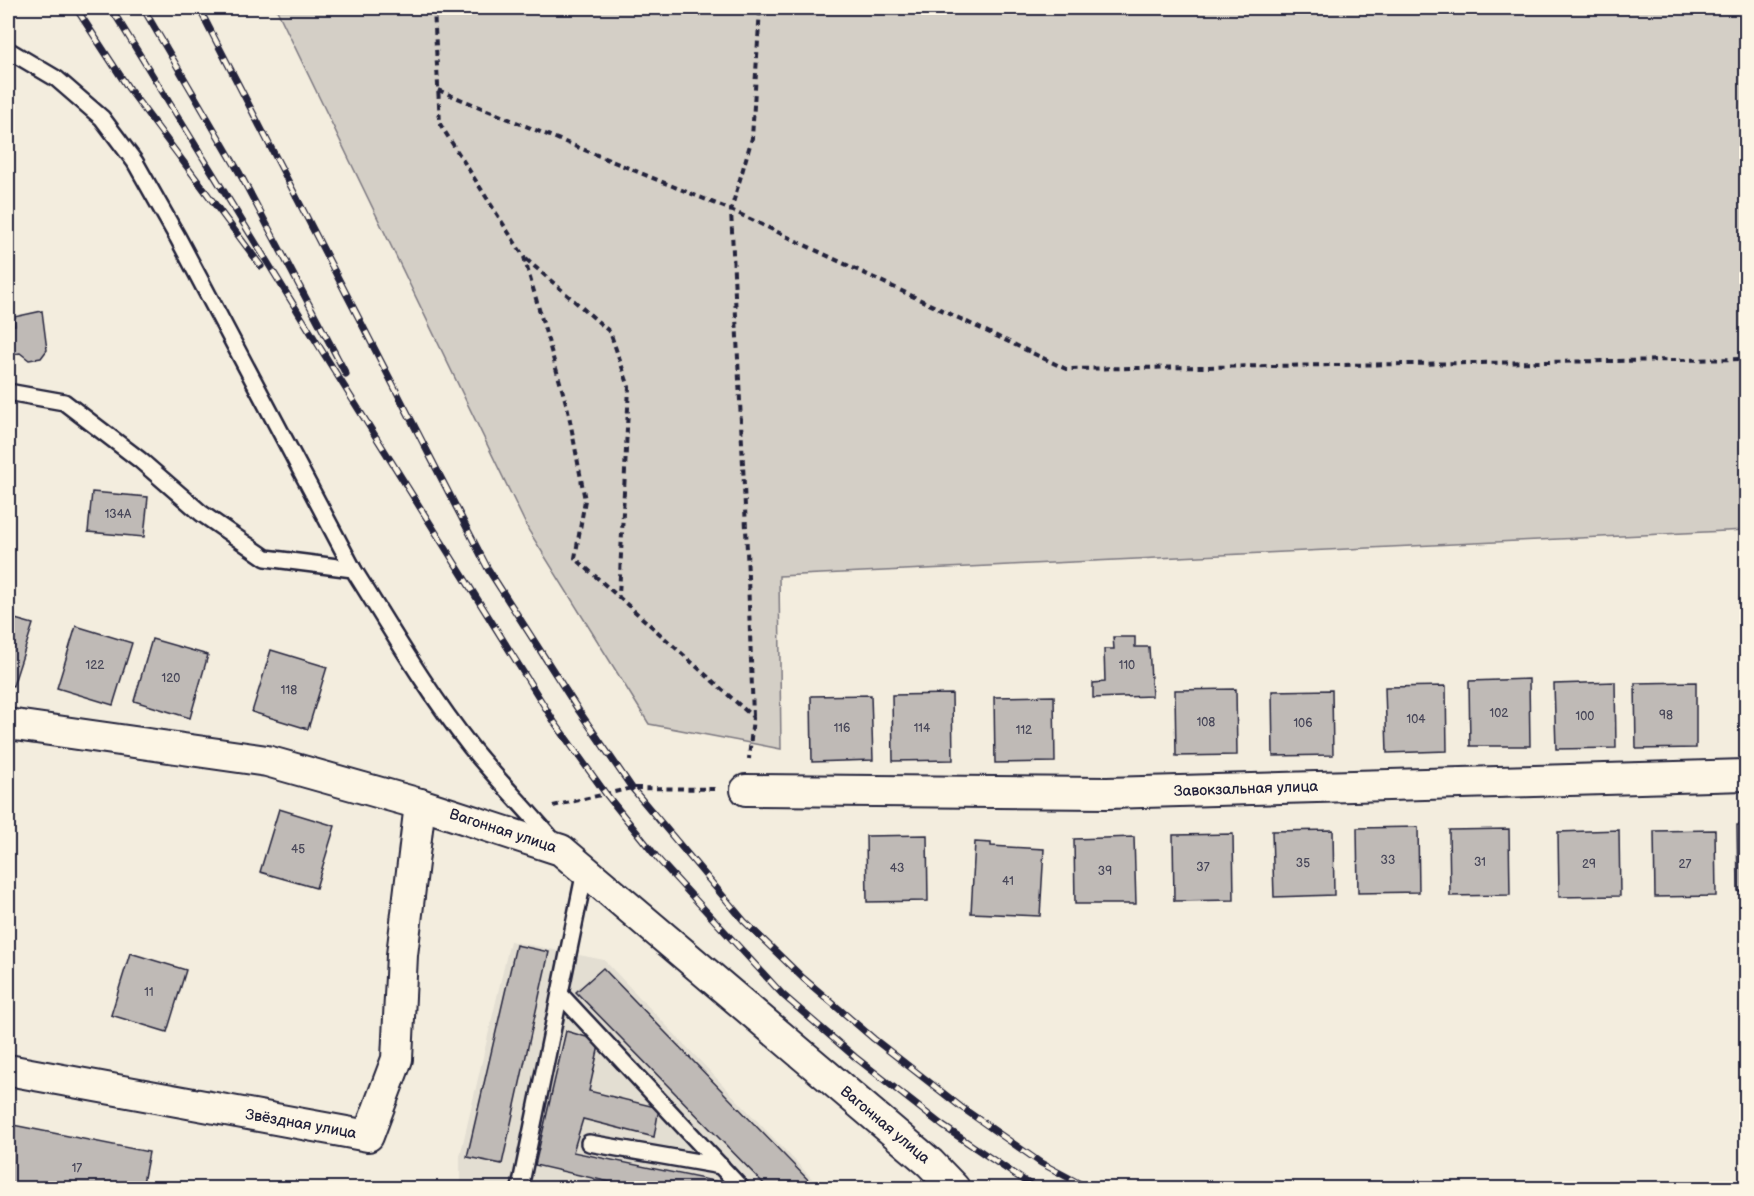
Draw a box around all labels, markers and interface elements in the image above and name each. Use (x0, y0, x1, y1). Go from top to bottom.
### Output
house number: 134А (105, 507, 132, 522)
house number: 122 (86, 658, 104, 673)
house number: 110 (1119, 658, 1135, 673)
house number: 120 (162, 671, 180, 686)
house number: 118 (281, 683, 297, 698)
house number: 102 (1490, 706, 1508, 721)
house number: 98 (1659, 708, 1673, 723)
house number: 100 (1576, 709, 1594, 724)
house number: 104 (1406, 712, 1426, 727)
house number: 108 (1197, 715, 1215, 730)
house number: 106 (1293, 716, 1313, 731)
house number: 116 (834, 721, 850, 736)
house number: 114 (914, 721, 931, 736)
house number: 112 (1016, 723, 1032, 738)
street label: Завокзальная улица (1173, 777, 1319, 801)
street label: Вагонная улица (447, 805, 559, 857)
house number: 45 (291, 842, 305, 857)
house number: 33 (1381, 853, 1395, 868)
house number: 31 (1474, 855, 1486, 870)
house number: 35 (1296, 856, 1310, 871)
house number: 29 (1582, 857, 1596, 872)
house number: 27 (1679, 857, 1692, 872)
house number: 37 (1196, 860, 1210, 875)
house number: 43 (890, 861, 904, 876)
house number: 39 (1098, 864, 1112, 879)
house number: 41 (1002, 874, 1014, 889)
house number: 11 (144, 985, 154, 1000)
street label: Вагонная улица (836, 1082, 934, 1168)
street label: Звёздная улица (244, 1105, 358, 1143)
house number: 17 (72, 1161, 82, 1176)

